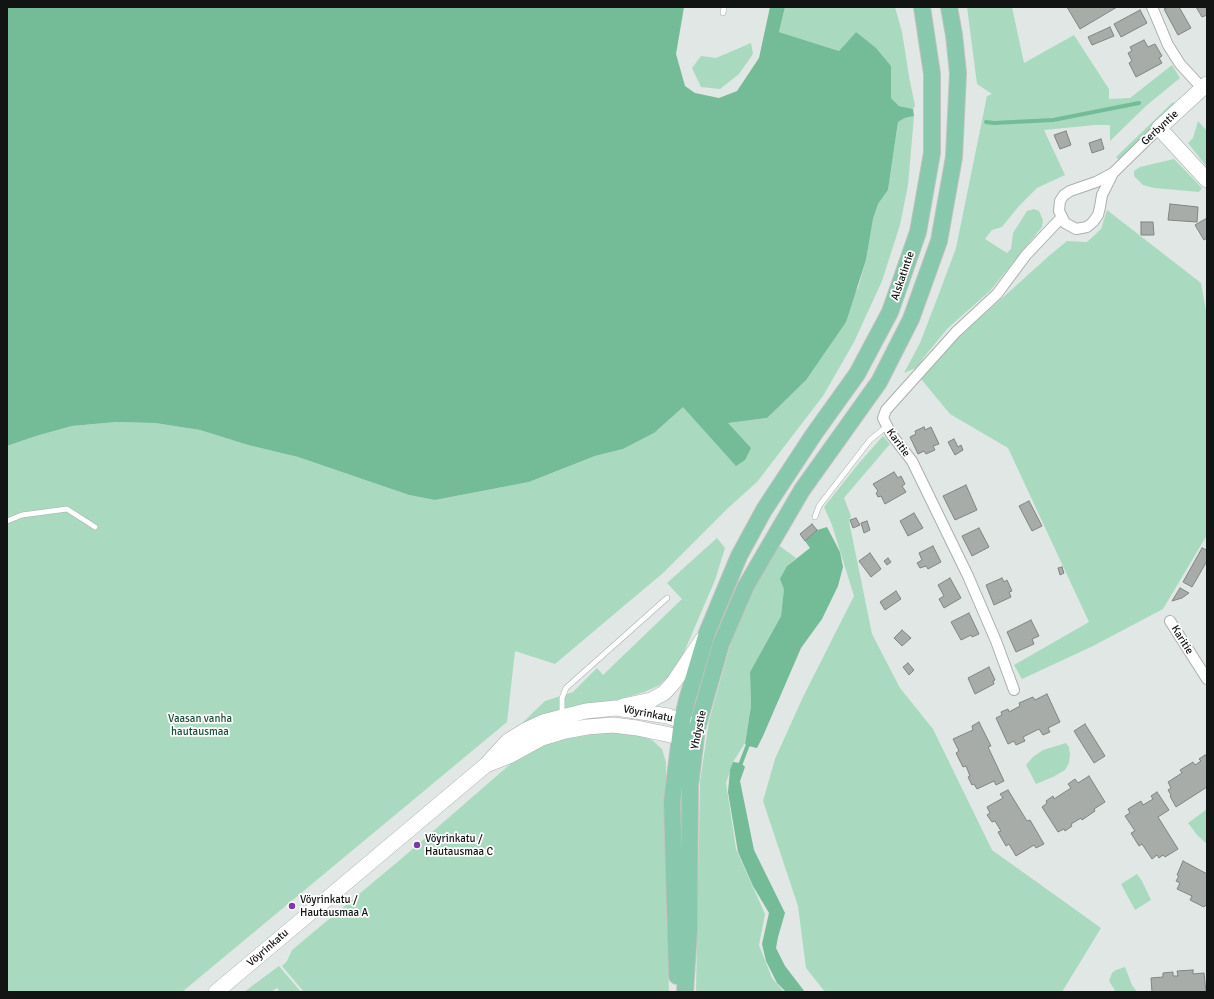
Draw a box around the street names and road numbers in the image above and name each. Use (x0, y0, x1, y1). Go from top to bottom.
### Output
street label: Gerbyntie (1139, 107, 1181, 149)
street label: Alskatintie (888, 250, 918, 302)
street label: Karitie (883, 426, 913, 460)
street label: Karitie (1168, 623, 1196, 657)
street label: Vöyrinkatu (622, 703, 674, 725)
street label: Yhdystie (688, 709, 710, 751)
street label: Vöyrinkatu (245, 926, 291, 970)

